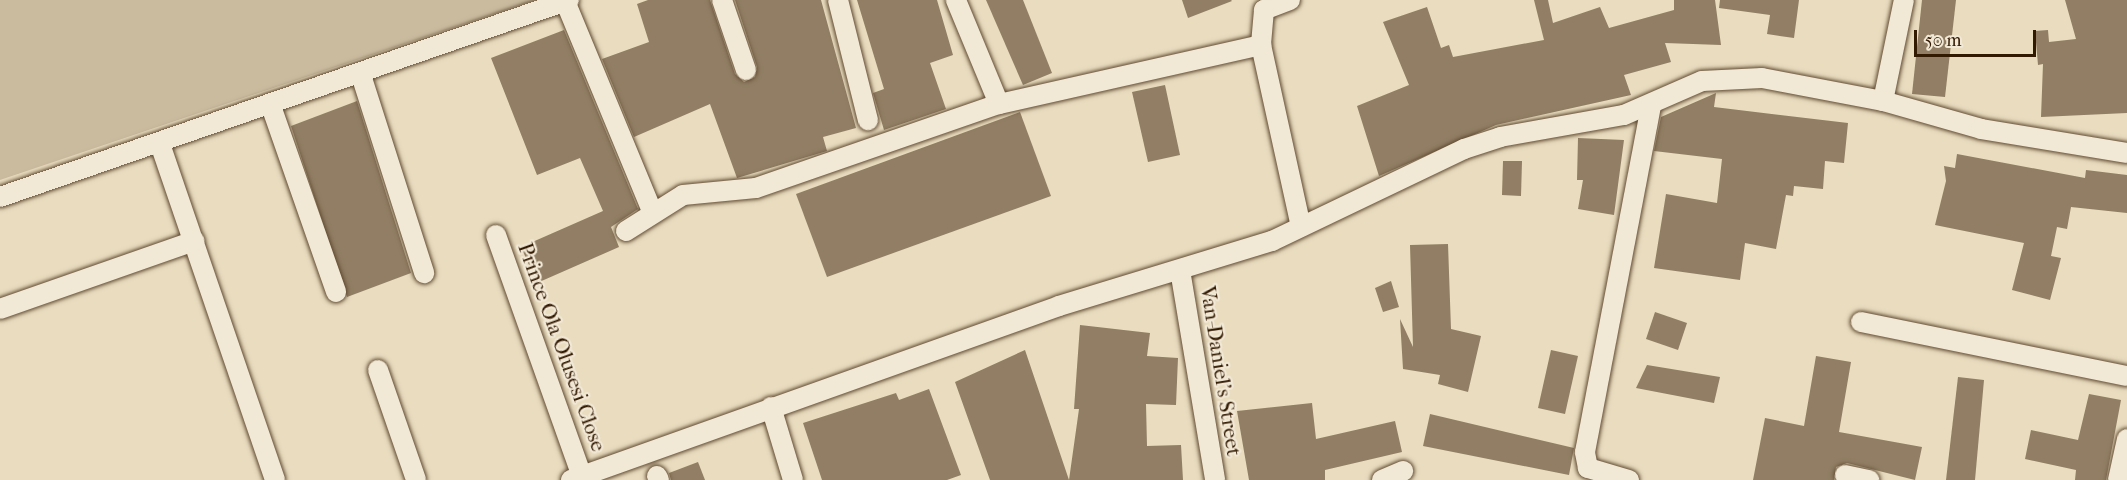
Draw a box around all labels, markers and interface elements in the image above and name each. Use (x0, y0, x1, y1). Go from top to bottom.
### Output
scale bar (1917, 18, 2038, 56)
text: 50 m (1925, 30, 1961, 51)
street label: Prince Ola Olusesi Close (513, 239, 611, 455)
street label: Van-Daniel’s Street (1195, 284, 1247, 458)

